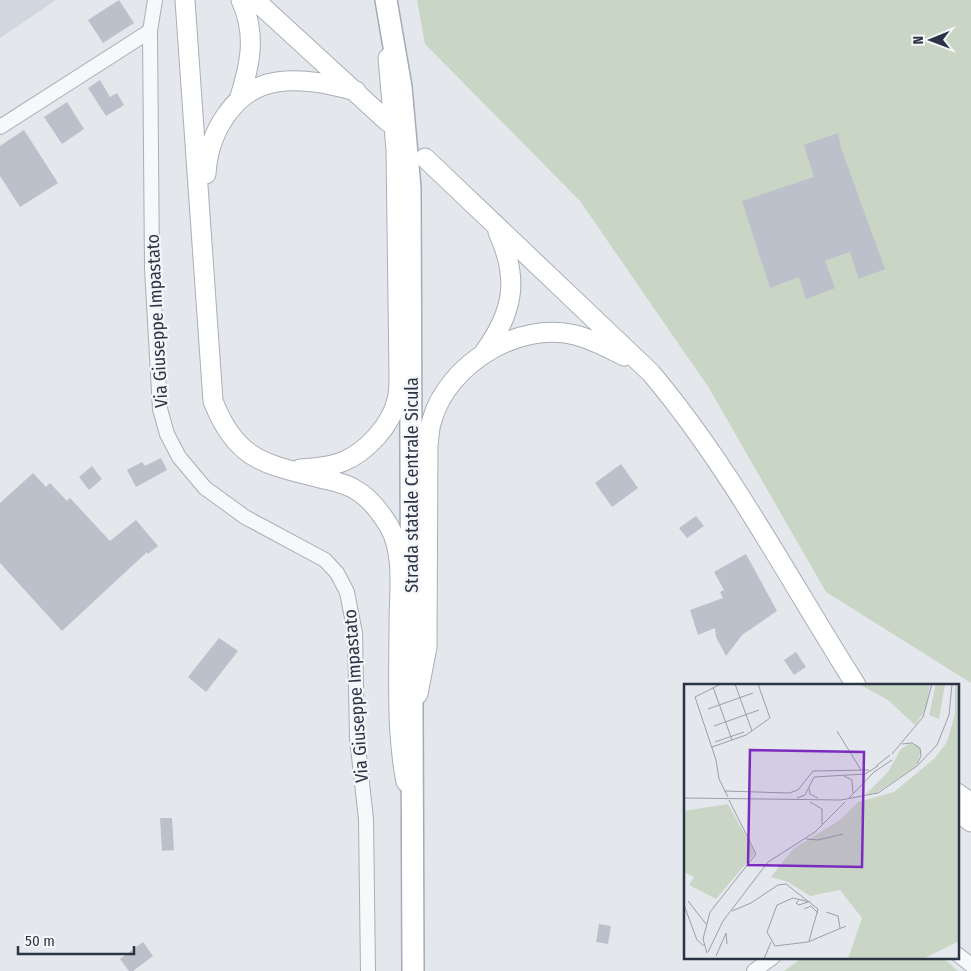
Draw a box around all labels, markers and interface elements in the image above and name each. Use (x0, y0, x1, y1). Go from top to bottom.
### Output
north arrow (906, 15, 956, 65)
text: N (910, 36, 927, 45)
street label: Via Giuseppe Impastato (141, 234, 173, 408)
street label: Strada statale Centrale Sicula (401, 377, 423, 593)
street label: Via Giuseppe Impastato (339, 608, 373, 784)
inset map (684, 684, 958, 958)
scale bar (18, 924, 134, 956)
text: 50 m (25, 932, 55, 950)

